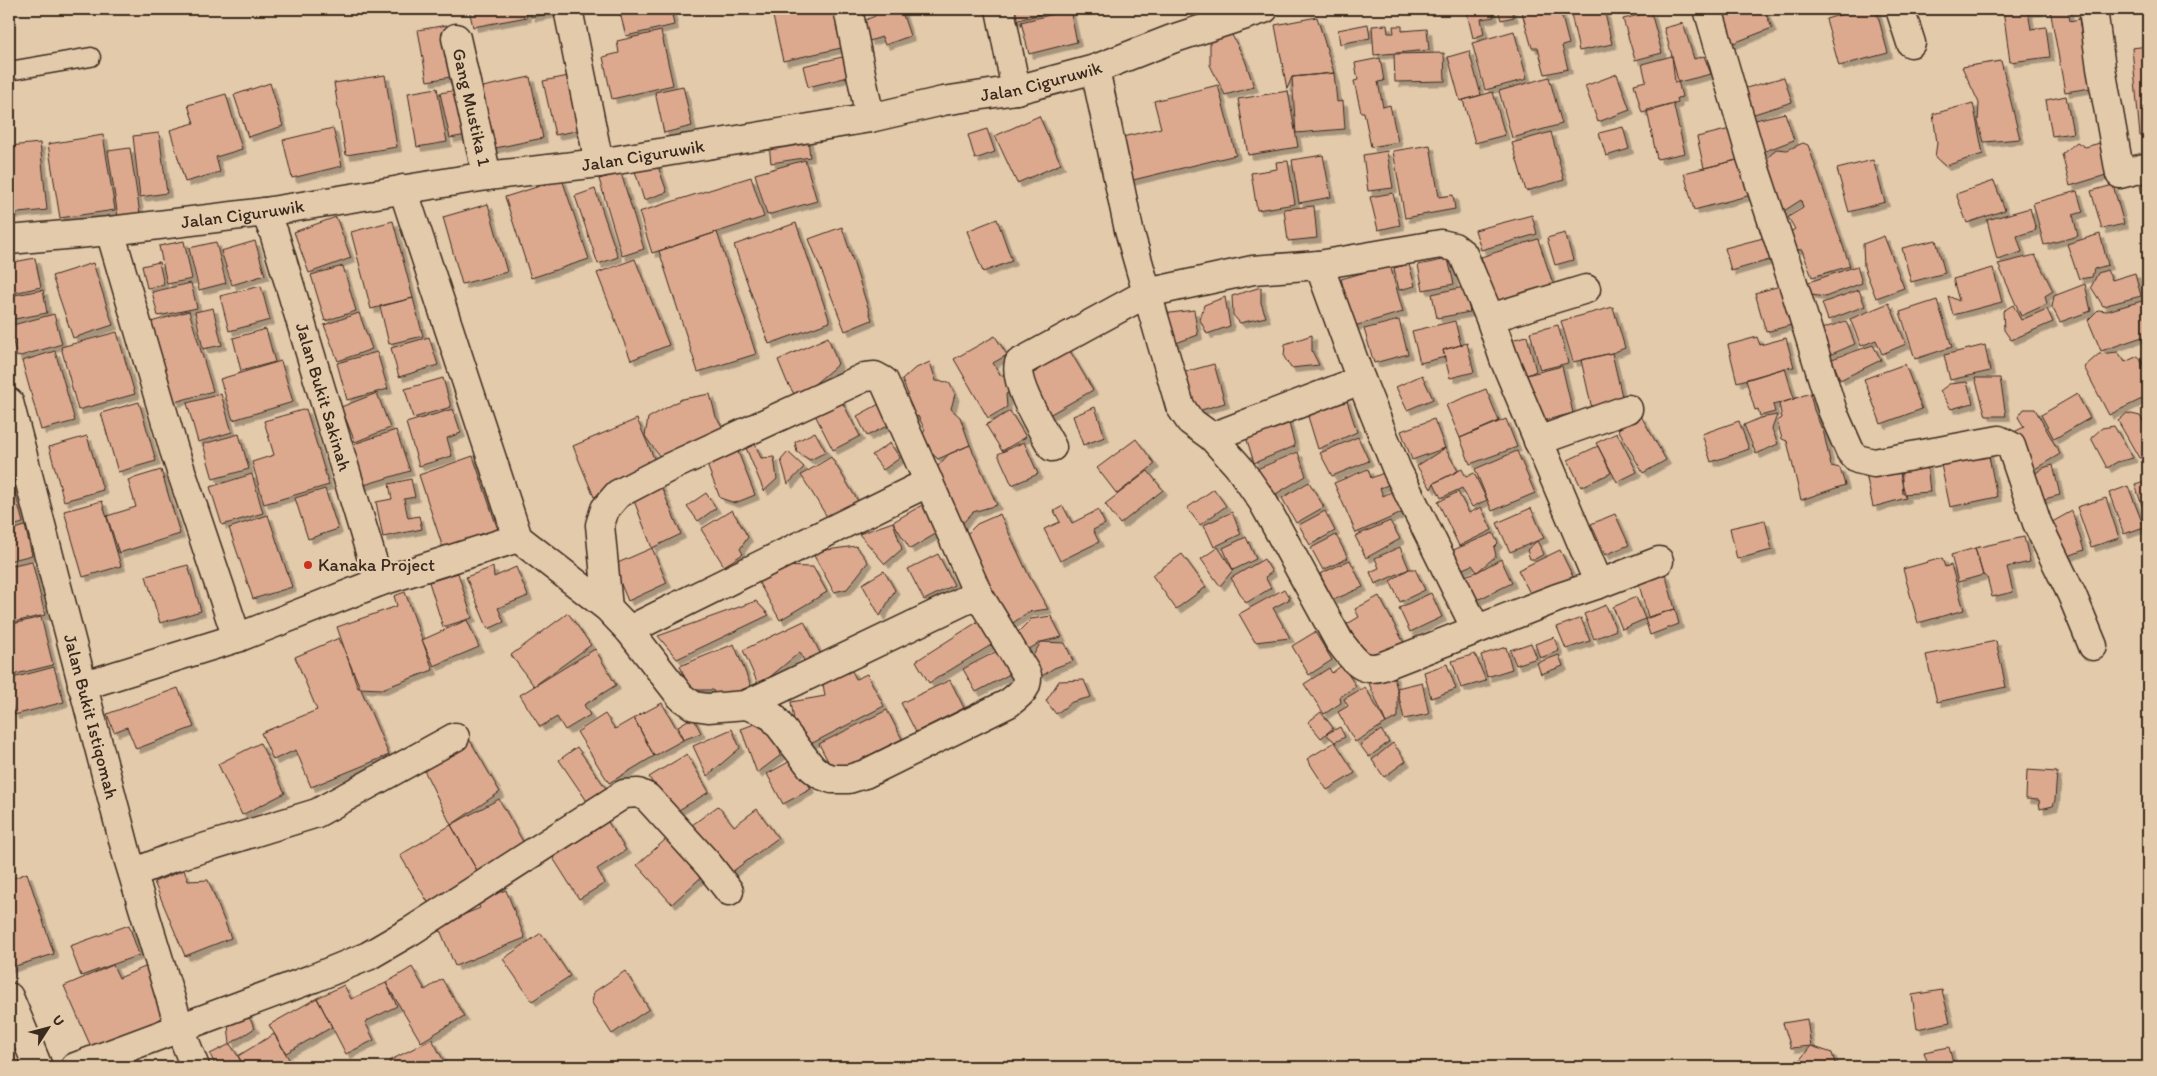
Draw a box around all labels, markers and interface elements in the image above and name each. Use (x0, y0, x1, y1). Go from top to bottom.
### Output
street label: Gang Mustika 1 (448, 46, 495, 168)
street label: Jalan Ciguruwik (979, 56, 1106, 106)
street label: Jalan Ciguruwik (581, 135, 707, 176)
street label: Jalan Ciguruwik (180, 195, 306, 233)
street label: Jalan Bukit Sakinah (291, 320, 356, 474)
place label: Kanaka Project (318, 554, 435, 576)
marker: Kanaka Project (302, 559, 314, 571)
street label: Jalan Bukit Istiqomah (59, 632, 123, 802)
north arrow (22, 1004, 72, 1054)
text: U (49, 1012, 68, 1029)

